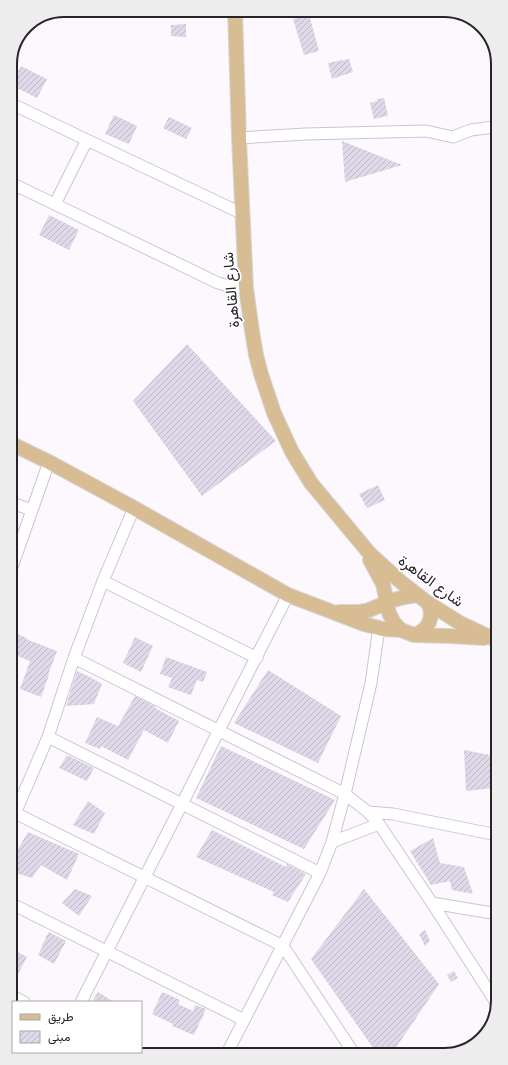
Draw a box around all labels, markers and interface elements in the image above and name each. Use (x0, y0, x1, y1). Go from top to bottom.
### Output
street label: شارع القاهرة (217, 251, 245, 329)
street label: شارع القاهرة (394, 550, 468, 612)
legend (12, 1001, 142, 1053)
text: طريق (48, 1008, 74, 1026)
text: مبنى (48, 1028, 70, 1046)

